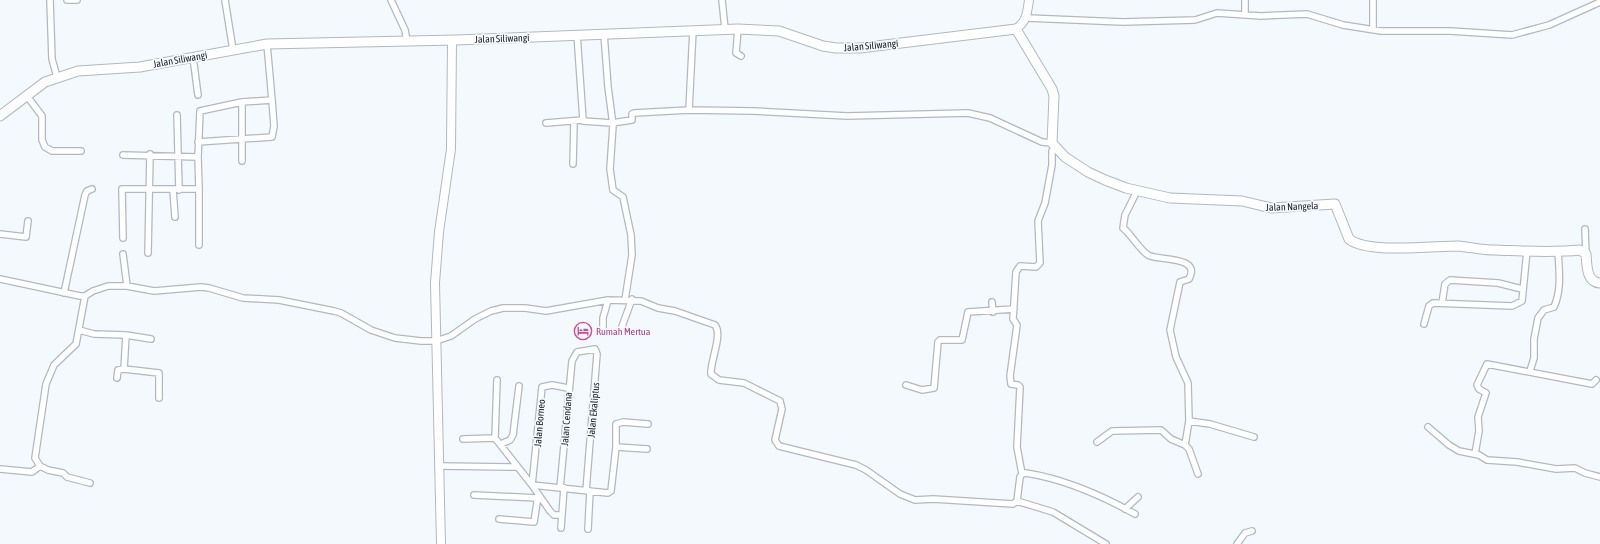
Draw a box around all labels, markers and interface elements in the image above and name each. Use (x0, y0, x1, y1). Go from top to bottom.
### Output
street label: Jalan Siliwangi (474, 32, 530, 45)
street label: Jalan Siliwangi (843, 38, 899, 53)
street label: Jalan Siliwangi (152, 49, 208, 70)
street label: Jalan Nangela (1265, 200, 1319, 213)
hotel icon: Rumah Mertua (573, 321, 593, 341)
place label: Rumah Mertua (596, 326, 651, 337)
street label: Jalan Ekaliptus (586, 381, 601, 438)
street label: Jalan Cendana (559, 391, 574, 446)
street label: Jalan Borneo (532, 398, 547, 447)

